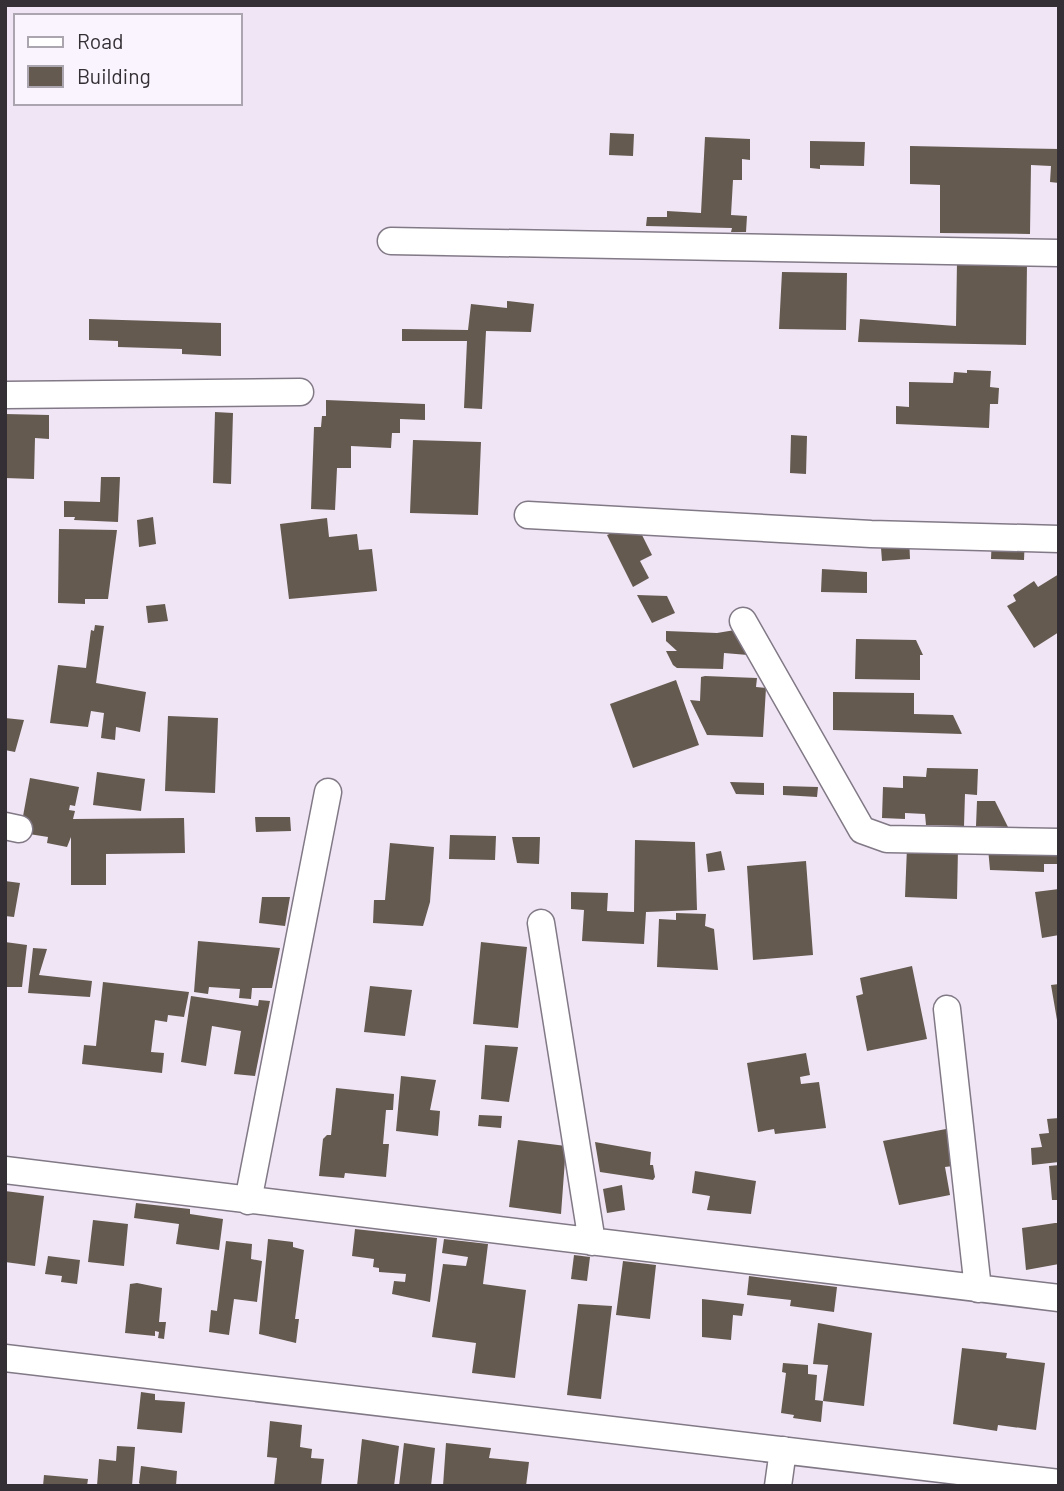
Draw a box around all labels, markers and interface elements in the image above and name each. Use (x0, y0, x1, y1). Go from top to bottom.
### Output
legend (14, 14, 242, 105)
text: Road (77, 28, 123, 53)
text: Building (77, 63, 151, 88)

